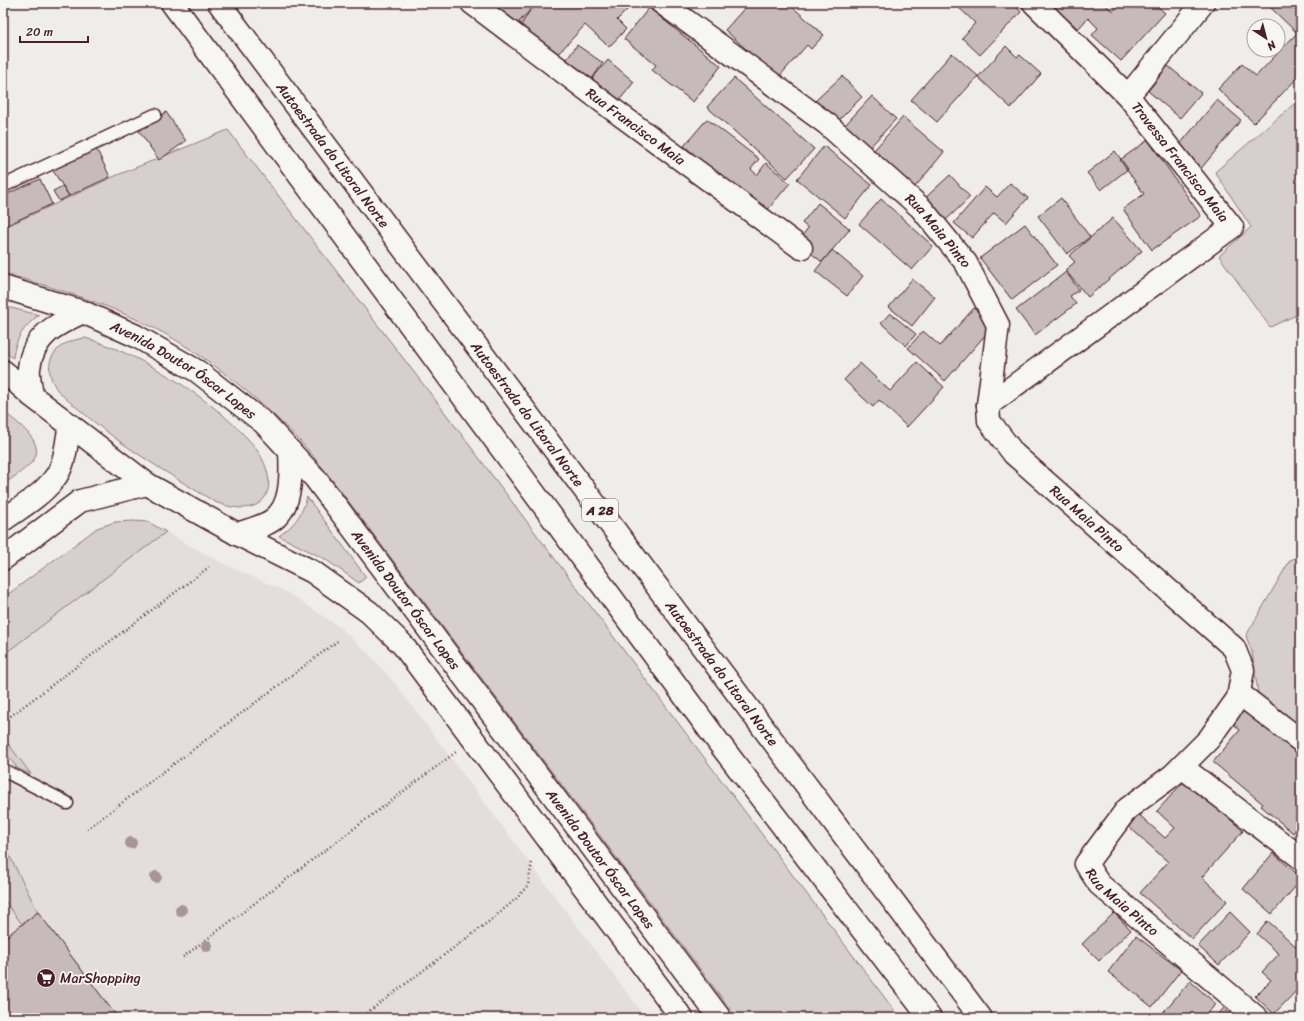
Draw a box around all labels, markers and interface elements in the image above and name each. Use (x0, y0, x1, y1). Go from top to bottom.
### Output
scale bar (20, 18, 88, 44)
north arrow (1246, 18, 1286, 58)
text: 20 m (26, 21, 53, 43)
text: N (1263, 35, 1281, 56)
street label: Autoestrada do Litoral Norte (269, 76, 396, 233)
street label: Rua Francisco Maia (581, 81, 692, 172)
street label: Travessa Francisco Maia (1125, 96, 1235, 228)
street label: Rua Maia Pinto (899, 187, 979, 272)
street label: Avenida Doutor Óscar Lopes (105, 313, 263, 426)
street label: Autoestrada do Litoral Norte (464, 335, 591, 493)
street label: Rua Maia Pinto (1044, 478, 1130, 559)
road number: A 28 (582, 499, 618, 521)
street label: Avenida Doutor Óscar Lopes (344, 523, 468, 676)
street label: Autoestrada do Litoral Norte (658, 594, 785, 752)
street label: Avenida Doutor Óscar Lopes (539, 782, 662, 935)
street label: Rua Maia Pinto (1079, 863, 1165, 942)
place label: MarShopping (60, 966, 141, 991)
supermarket icon: MarShopping (35, 967, 57, 989)

